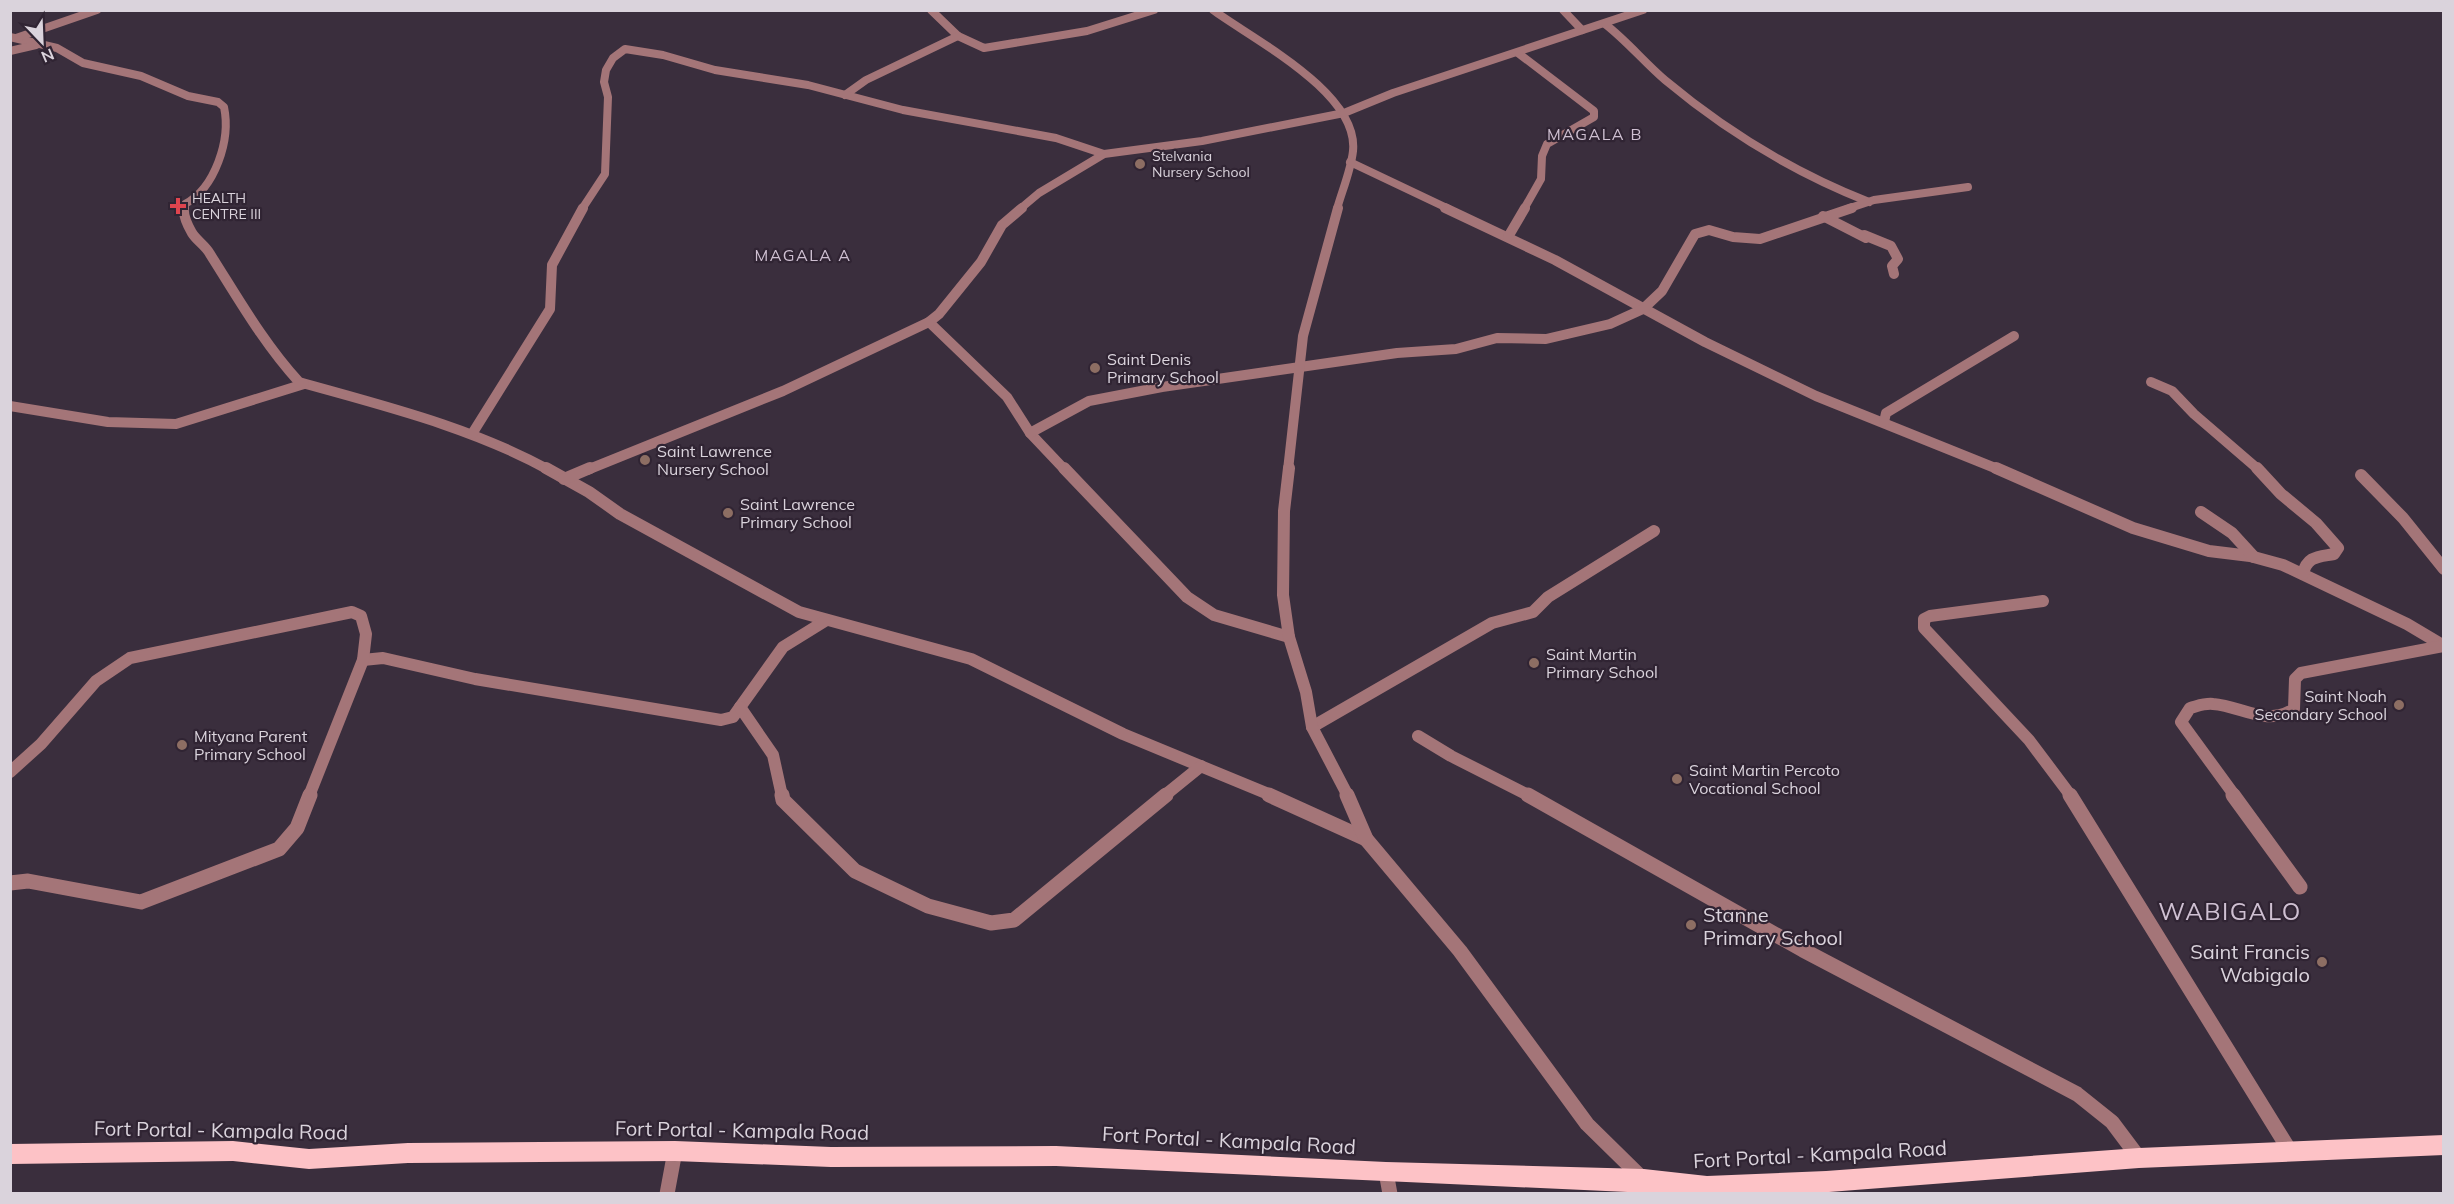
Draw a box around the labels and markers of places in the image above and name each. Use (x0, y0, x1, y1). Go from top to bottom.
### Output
place label: Stelvania Nursery School (1152, 147, 1250, 181)
marker: Stelvania Nursery School (1133, 157, 1147, 171)
place label: HEALTH CENTRE III (192, 189, 261, 223)
marker: HEALTH CENTRE III (169, 197, 187, 215)
place label: Saint Denis Primary School (1107, 349, 1219, 387)
marker: Saint Denis Primary School (1088, 361, 1102, 375)
place label: Saint Lawrence Nursery School (657, 441, 772, 479)
marker: Saint Lawrence Nursery School (638, 453, 652, 467)
place label: Saint Lawrence Primary School (740, 494, 855, 532)
marker: Saint Lawrence Primary School (721, 506, 735, 520)
place label: Saint Martin Primary School (1546, 644, 1658, 682)
marker: Saint Martin Primary School (1527, 656, 1541, 670)
place label: Saint Noah Secondary School (2255, 686, 2387, 724)
marker: Saint Noah Secondary School (2392, 698, 2406, 712)
place label: Mityana Parent Primary School (194, 726, 308, 764)
marker: Mityana Parent Primary School (175, 738, 189, 752)
place label: Saint Martin Percoto Vocational School (1689, 760, 1840, 798)
marker: Saint Martin Percoto Vocational School (1670, 772, 1684, 786)
place label: Stanne Primary School (1703, 902, 1843, 950)
marker: Stanne Primary School (1684, 918, 1698, 932)
place label: Saint Francis Wabigalo (2190, 939, 2310, 987)
marker: Saint Francis Wabigalo (2315, 955, 2329, 969)

